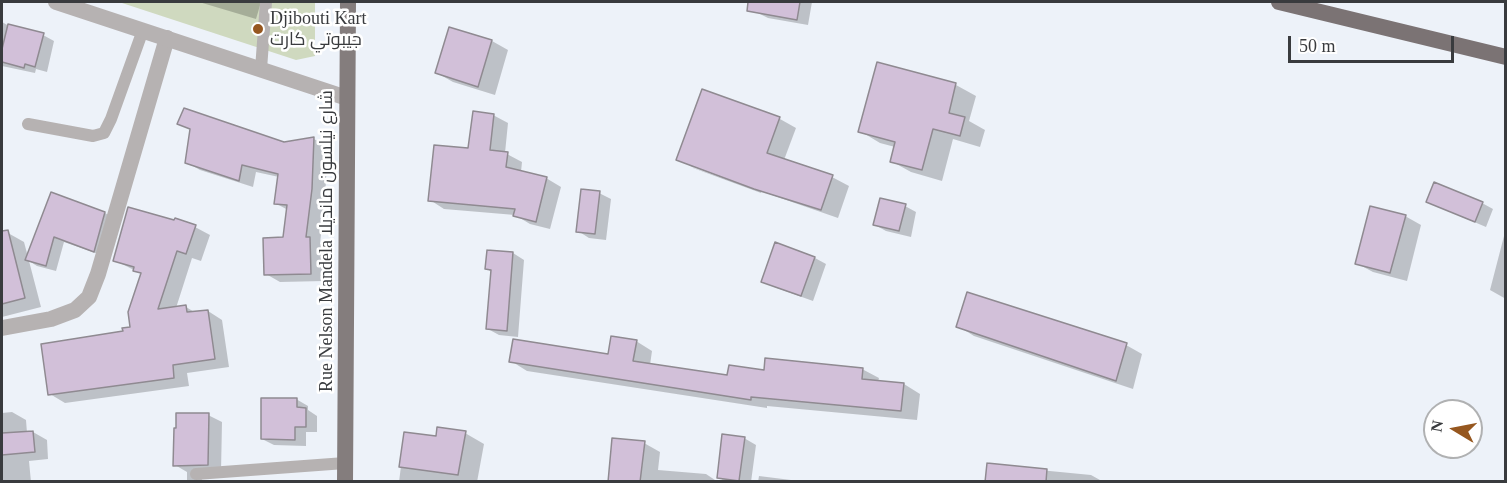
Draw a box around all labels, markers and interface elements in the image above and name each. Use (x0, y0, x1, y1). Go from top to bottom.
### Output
place label: Djibouti Kart جيبوتي كارت (270, 8, 366, 50)
marker: Djibouti Kart جيبوتي كارت (251, 22, 265, 36)
scale bar (1291, 24, 1458, 62)
text: 50 m (1299, 36, 1336, 56)
street label: Rue Nelson Mandela شارع نيلسون مانديلا (316, 90, 338, 392)
north arrow (1423, 399, 1483, 459)
text: N (1427, 419, 1446, 433)

